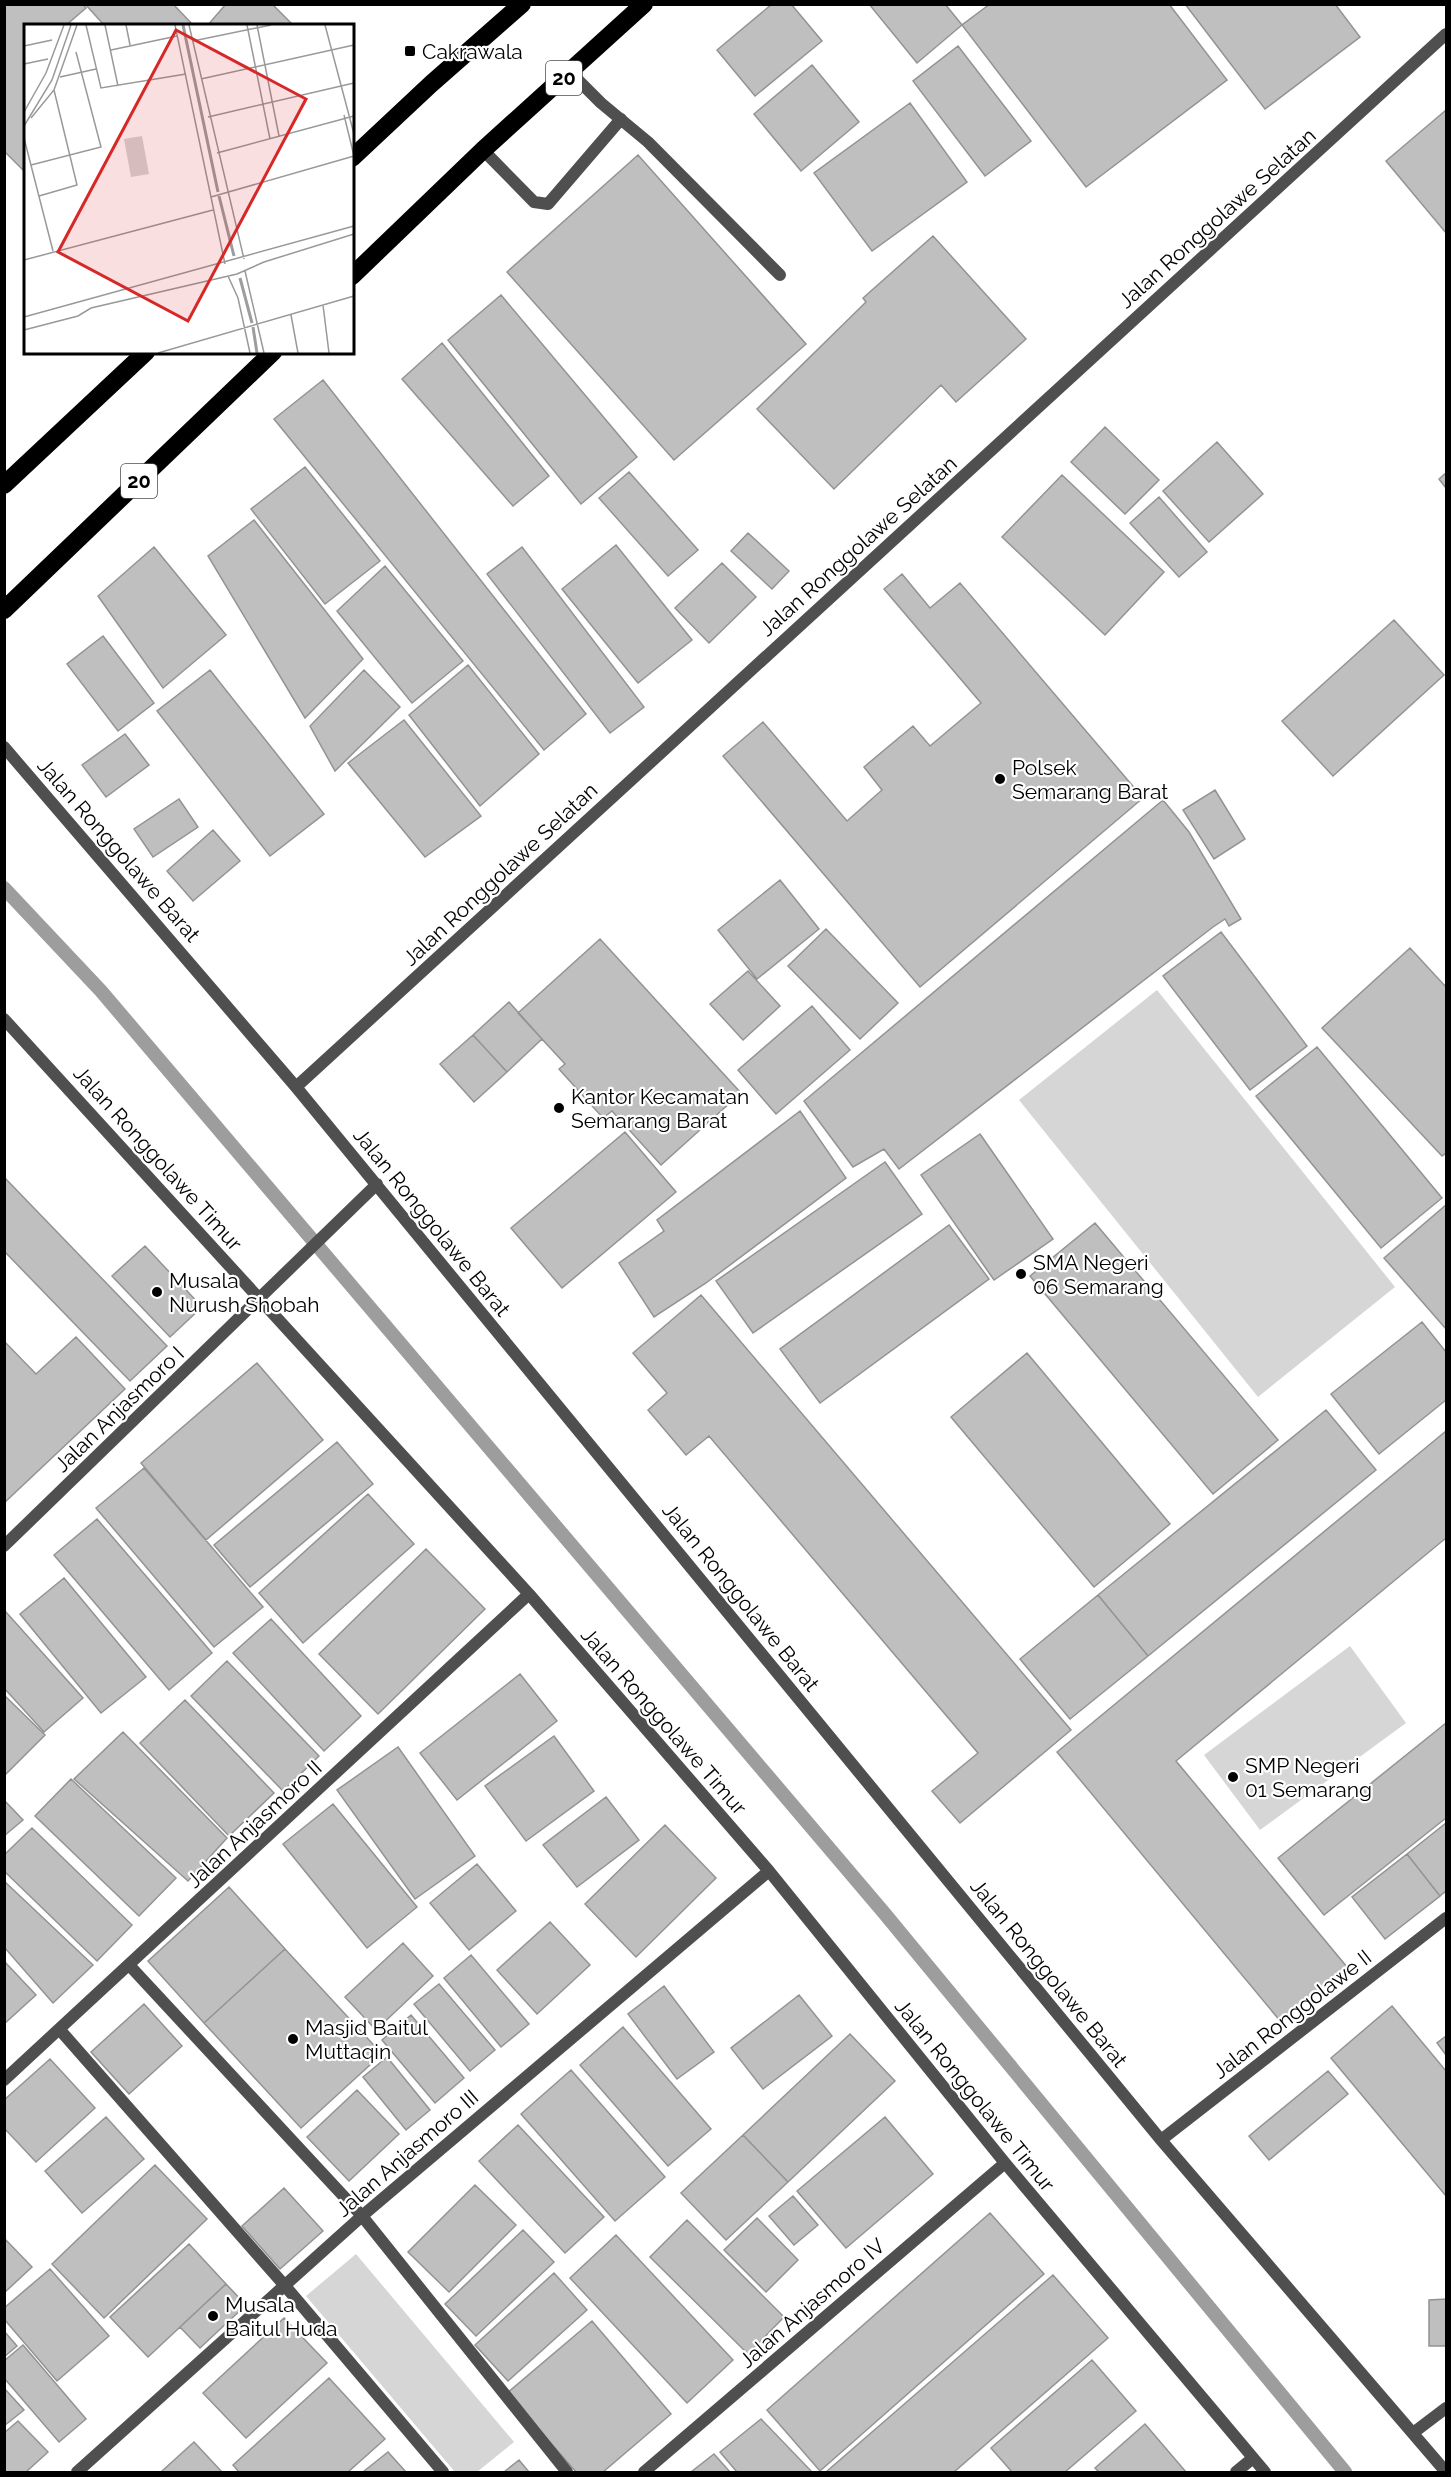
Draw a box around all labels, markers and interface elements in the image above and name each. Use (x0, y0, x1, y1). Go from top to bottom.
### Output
inset map (24, 24, 354, 354)
place label: Cakrawala (422, 39, 523, 64)
marker: Cakrawala (403, 44, 417, 58)
road number: 20 (546, 61, 582, 95)
street label: Jalan Ronggolawe Selatan (1113, 123, 1321, 313)
street label: Jalan Ronggolawe Selatan (754, 451, 962, 641)
road number: 20 (121, 464, 157, 498)
street label: Jalan Ronggolawe Barat (32, 753, 206, 947)
place label: Polsek Semarang Barat (1012, 755, 1168, 804)
marker: Polsek Semarang Barat (993, 772, 1007, 786)
street label: Jalan Ronggolawe Selatan (398, 777, 602, 971)
street label: Jalan Ronggolawe Timur (68, 1061, 248, 1256)
place label: Kantor Kecamatan Semarang Barat (571, 1084, 749, 1133)
marker: Kantor Kecamatan Semarang Barat (552, 1101, 566, 1115)
street label: Jalan Ronggolawe Barat (348, 1123, 516, 1321)
place label: SMA Negeri 06 Semarang (1033, 1250, 1164, 1299)
marker: SMA Negeri 06 Semarang (1014, 1267, 1028, 1281)
place label: Musala Nurush Shobah (169, 1268, 319, 1317)
marker: Musala Nurush Shobah (150, 1285, 164, 1299)
street label: Jalan Anjasmoro I (49, 1341, 189, 1477)
street label: Jalan Ronggolawe Barat (657, 1498, 825, 1696)
street label: Jalan Ronggolawe Timur (576, 1622, 752, 1820)
place label: SMP Negeri 01 Semarang (1245, 1753, 1372, 1802)
street label: Jalan Anjasmoro II (181, 1755, 327, 1893)
marker: SMP Negeri 01 Semarang (1226, 1770, 1240, 1784)
street label: Jalan Ronggolawe Barat (965, 1874, 1133, 2072)
street label: Jalan Ronggolawe II (1208, 1944, 1376, 2084)
street label: Jalan Ronggolawe Timur (890, 1994, 1061, 2197)
place label: Masjid Baitul Muttaqin (305, 2015, 428, 2064)
marker: Masjid Baitul Muttaqin (286, 2032, 300, 2046)
street label: Jalan Anjasmoro III (331, 2084, 483, 2222)
street label: Jalan Anjasmoro IV (734, 2233, 890, 2373)
place label: Musala Baitul Huda (225, 2292, 337, 2341)
marker: Musala Baitul Huda (206, 2309, 220, 2323)

